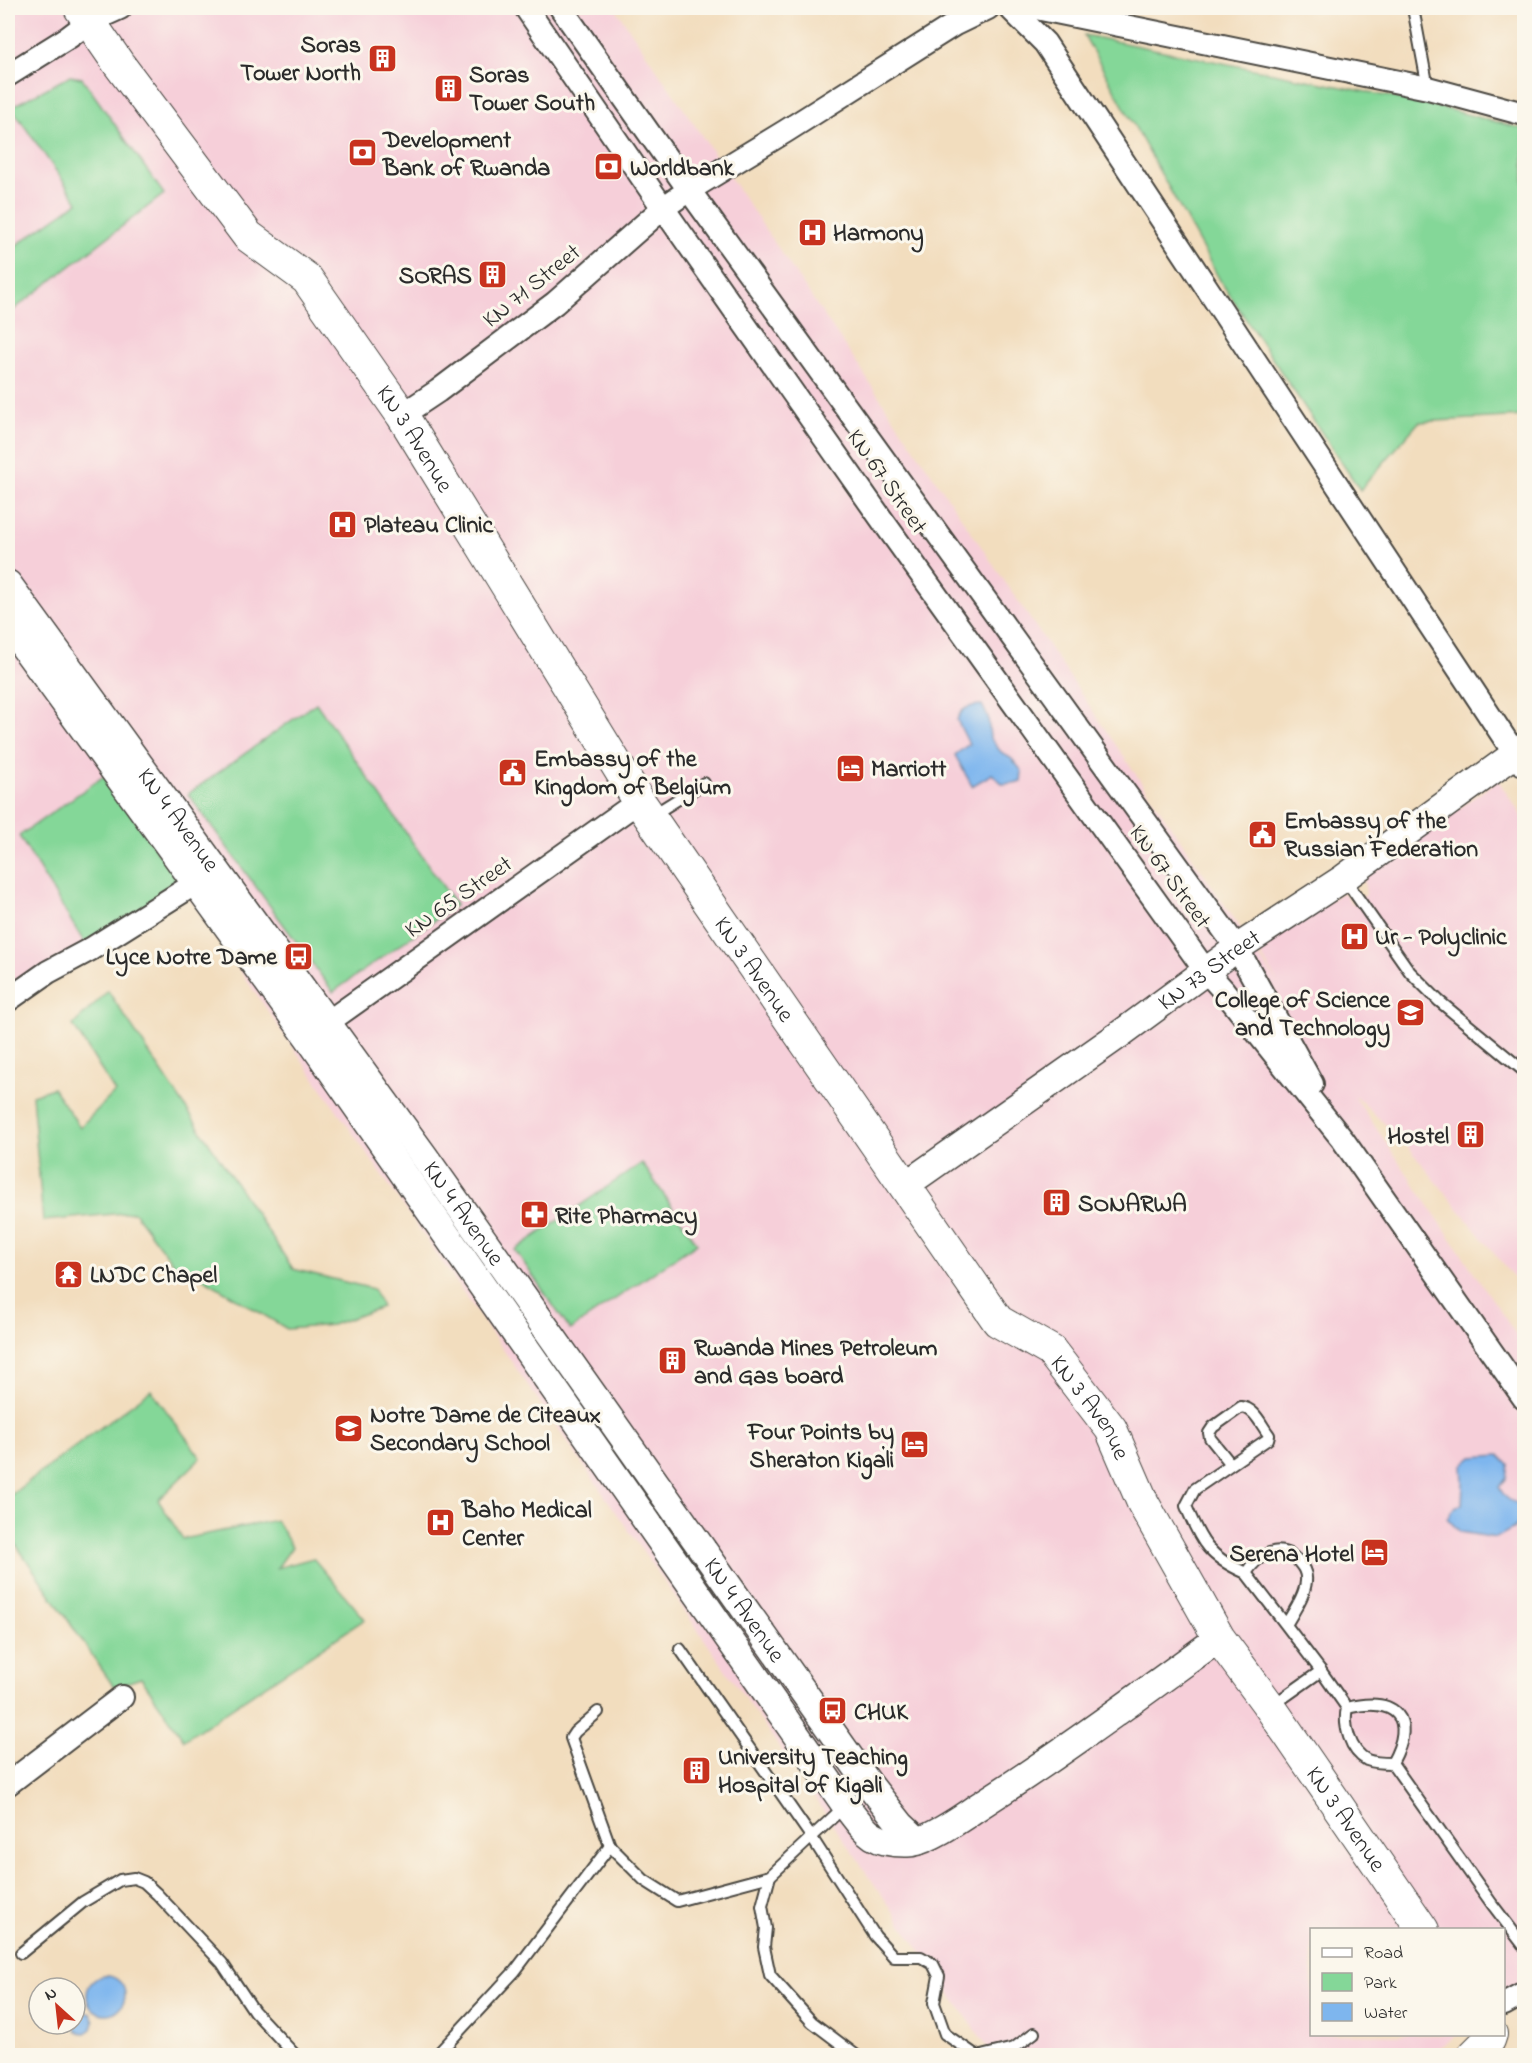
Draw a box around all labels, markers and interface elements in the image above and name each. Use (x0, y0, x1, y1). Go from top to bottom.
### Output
place label: Soras Tower North (240, 29, 361, 92)
building icon: Soras Tower North (366, 42, 398, 74)
place label: Soras Tower South (469, 59, 595, 122)
building icon: Soras Tower South (432, 72, 464, 104)
place label: Development Bank of Rwanda (382, 124, 550, 187)
bank icon: Development Bank of Rwanda (346, 137, 378, 169)
bank icon: Worldbank (593, 151, 625, 183)
place label: Worldbank (630, 152, 735, 187)
hospital icon: Harmony (796, 216, 828, 248)
place label: Harmony (833, 217, 924, 253)
street label: KN 71 Street (476, 236, 589, 338)
building icon: SORAS (477, 259, 509, 291)
place label: SORAS (399, 260, 472, 295)
street label: KN 3 Avenue (366, 379, 461, 500)
street label: KN 67 Street (837, 423, 935, 542)
hospital icon: Plateau Clinic (327, 508, 359, 540)
place label: Plateau Clinic (364, 509, 495, 544)
place label: Embassy of the Kingdom of Belgium (534, 743, 732, 807)
hotel icon: Marriott (834, 752, 866, 784)
place label: Marriott (871, 753, 947, 788)
public building icon: Embassy of the Kingdom of Belgium (497, 756, 529, 788)
street label: KN 4 Avenue (127, 761, 227, 880)
place label: Embassy of the Russian Federation (1284, 805, 1478, 868)
street label: KN 67 Street (1119, 818, 1219, 937)
public building icon: Embassy of the Russian Federation (1247, 818, 1279, 850)
street label: KN 65 Street (398, 848, 521, 948)
street label: KN 3 Avenue (704, 910, 802, 1030)
hospital icon: Ur - Polyclinic (1338, 920, 1370, 952)
place label: Ur - Polyclinic (1375, 921, 1508, 957)
street label: KN 73 Street (1151, 922, 1269, 1021)
bus stop icon: Lyce Notre Dame (282, 940, 314, 972)
place label: Lyce Notre Dame (106, 941, 278, 977)
place label: College of Science and Technology (1215, 984, 1391, 1048)
school or university icon: College of Science and Technology (1395, 997, 1427, 1029)
building icon: Hostel (1454, 1119, 1486, 1151)
place label: Hostel (1388, 1120, 1449, 1155)
street label: KN 4 Avenue (413, 1155, 512, 1274)
building icon: SONARWA (1041, 1187, 1073, 1219)
place label: SONARWA (1078, 1188, 1187, 1223)
pharmacy icon: Rite Pharmacy (518, 1199, 550, 1231)
place label: Rite Pharmacy (555, 1200, 697, 1236)
temple icon: LNDC Chapel (53, 1258, 85, 1290)
place label: LNDC Chapel (90, 1259, 217, 1294)
place label: Rwanda Mines Petroleum and Gas board (694, 1332, 938, 1395)
building icon: Rwanda Mines Petroleum and Gas board (657, 1345, 689, 1377)
street label: KN 3 Avenue (1040, 1348, 1137, 1466)
place label: Notre Dame de Citeaux Secondary School (370, 1399, 601, 1463)
school or university icon: Notre Dame de Citeaux Secondary School (333, 1412, 365, 1444)
place label: Four Points by Sheraton Kigali (747, 1416, 894, 1480)
hotel icon: Four Points by Sheraton Kigali (899, 1429, 931, 1461)
place label: Baho Medical Center (461, 1494, 592, 1557)
hospital icon: Baho Medical Center (425, 1507, 457, 1539)
hotel icon: Serena Hotel (1359, 1537, 1391, 1569)
place label: Serena Hotel (1230, 1538, 1354, 1573)
street label: KN 4 Avenue (694, 1551, 793, 1671)
bus stop icon: CHUK (817, 1695, 849, 1727)
place label: CHUK (854, 1696, 909, 1731)
place label: University Teaching Hospital of Kigali (718, 1741, 908, 1805)
building icon: University Teaching Hospital of Kigali (681, 1754, 713, 1786)
street label: KN 3 Avenue (1296, 1760, 1393, 1880)
legend (1310, 1928, 1505, 2036)
text: Road (1364, 1941, 1403, 1967)
text: Park (1364, 1971, 1397, 1997)
north arrow (27, 1976, 87, 2036)
text: N (41, 1981, 62, 2008)
text: Water (1364, 2001, 1408, 2027)

